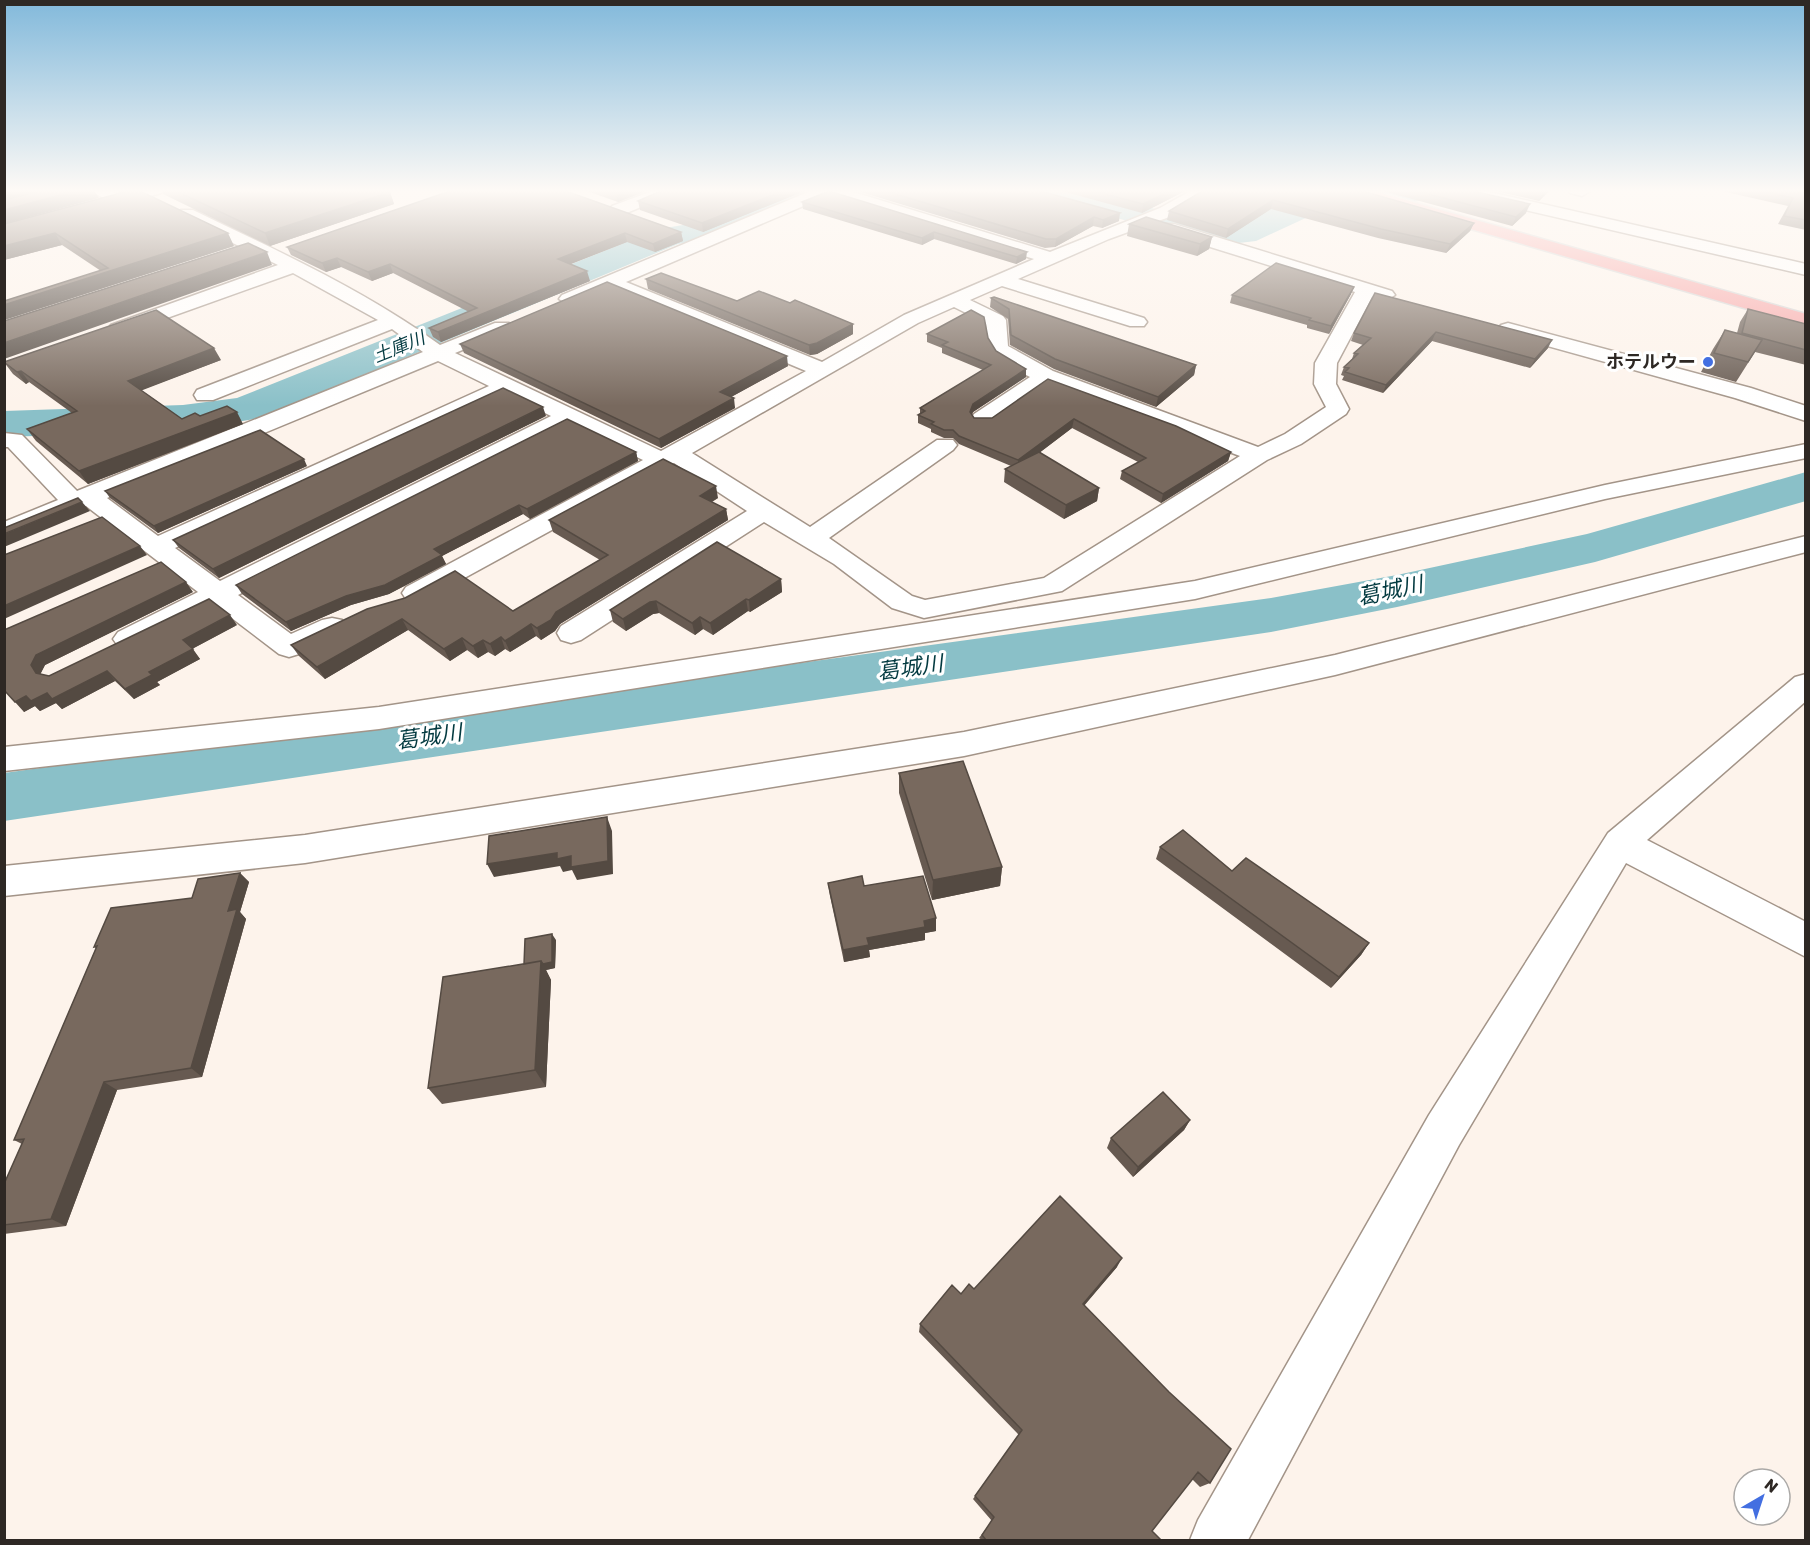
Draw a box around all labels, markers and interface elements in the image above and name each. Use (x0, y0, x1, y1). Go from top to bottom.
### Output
water label: 土庫川 (370, 326, 430, 367)
place label: ホテルウー (1606, 351, 1696, 373)
marker: ホテルウー (1701, 355, 1715, 369)
water label: 葛城川 (1355, 570, 1427, 611)
water label: 葛城川 (876, 649, 947, 685)
water label: 葛城川 (395, 718, 466, 754)
north arrow (1732, 1467, 1792, 1527)
text: N (1761, 1475, 1782, 1497)

